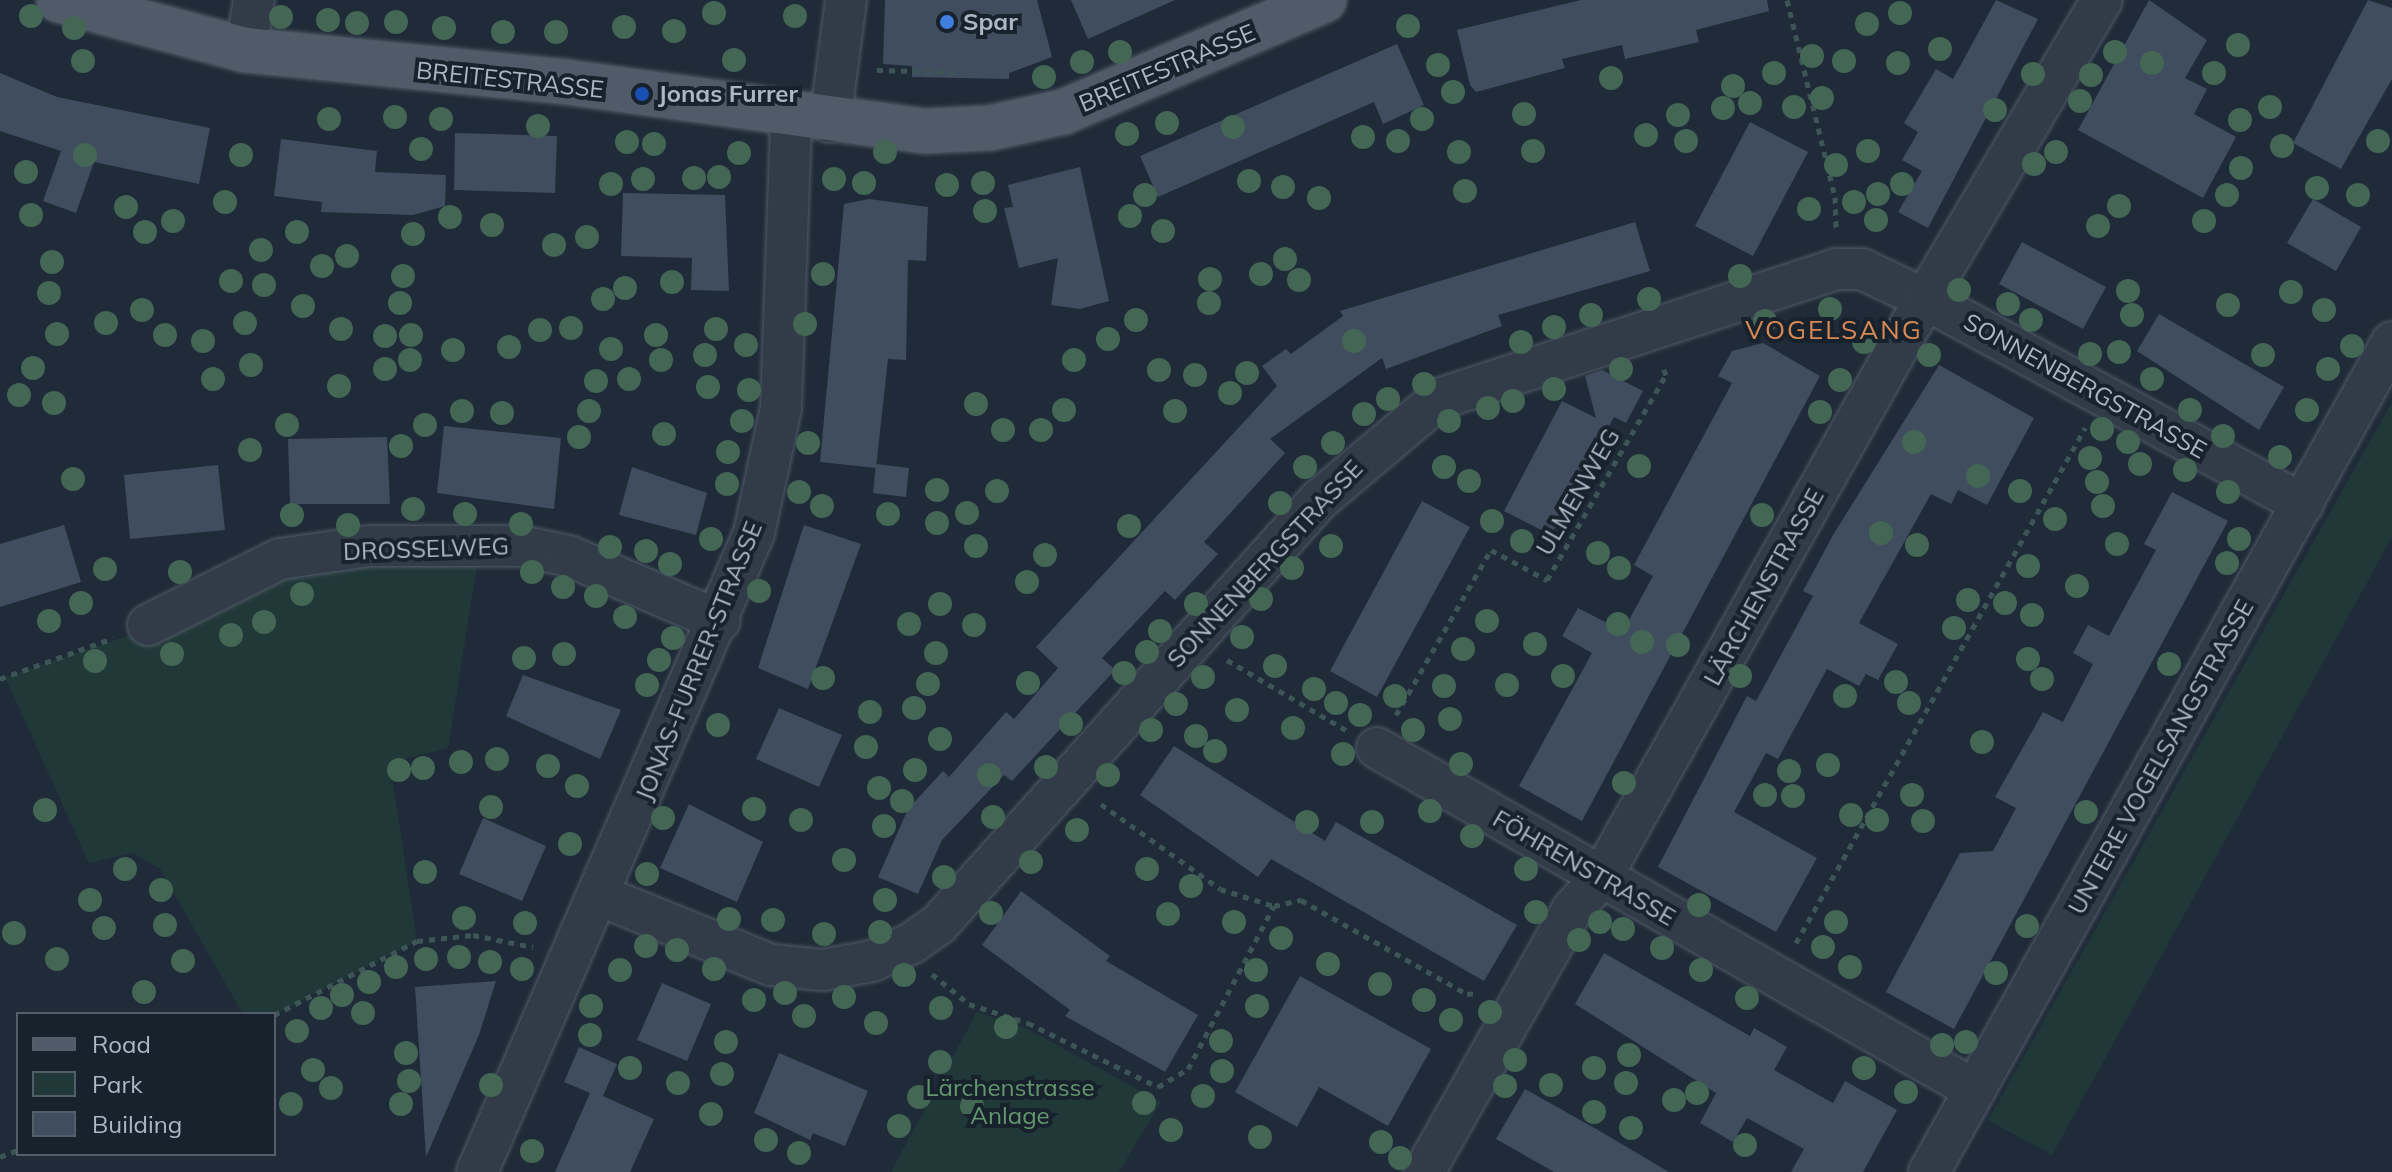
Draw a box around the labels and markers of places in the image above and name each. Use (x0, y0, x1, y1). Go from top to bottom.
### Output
place label: Spar (963, 8, 1018, 36)
marker: Spar (938, 13, 956, 31)
place label: Jonas Furrer (658, 80, 798, 108)
marker: Jonas Furrer (633, 85, 651, 103)

